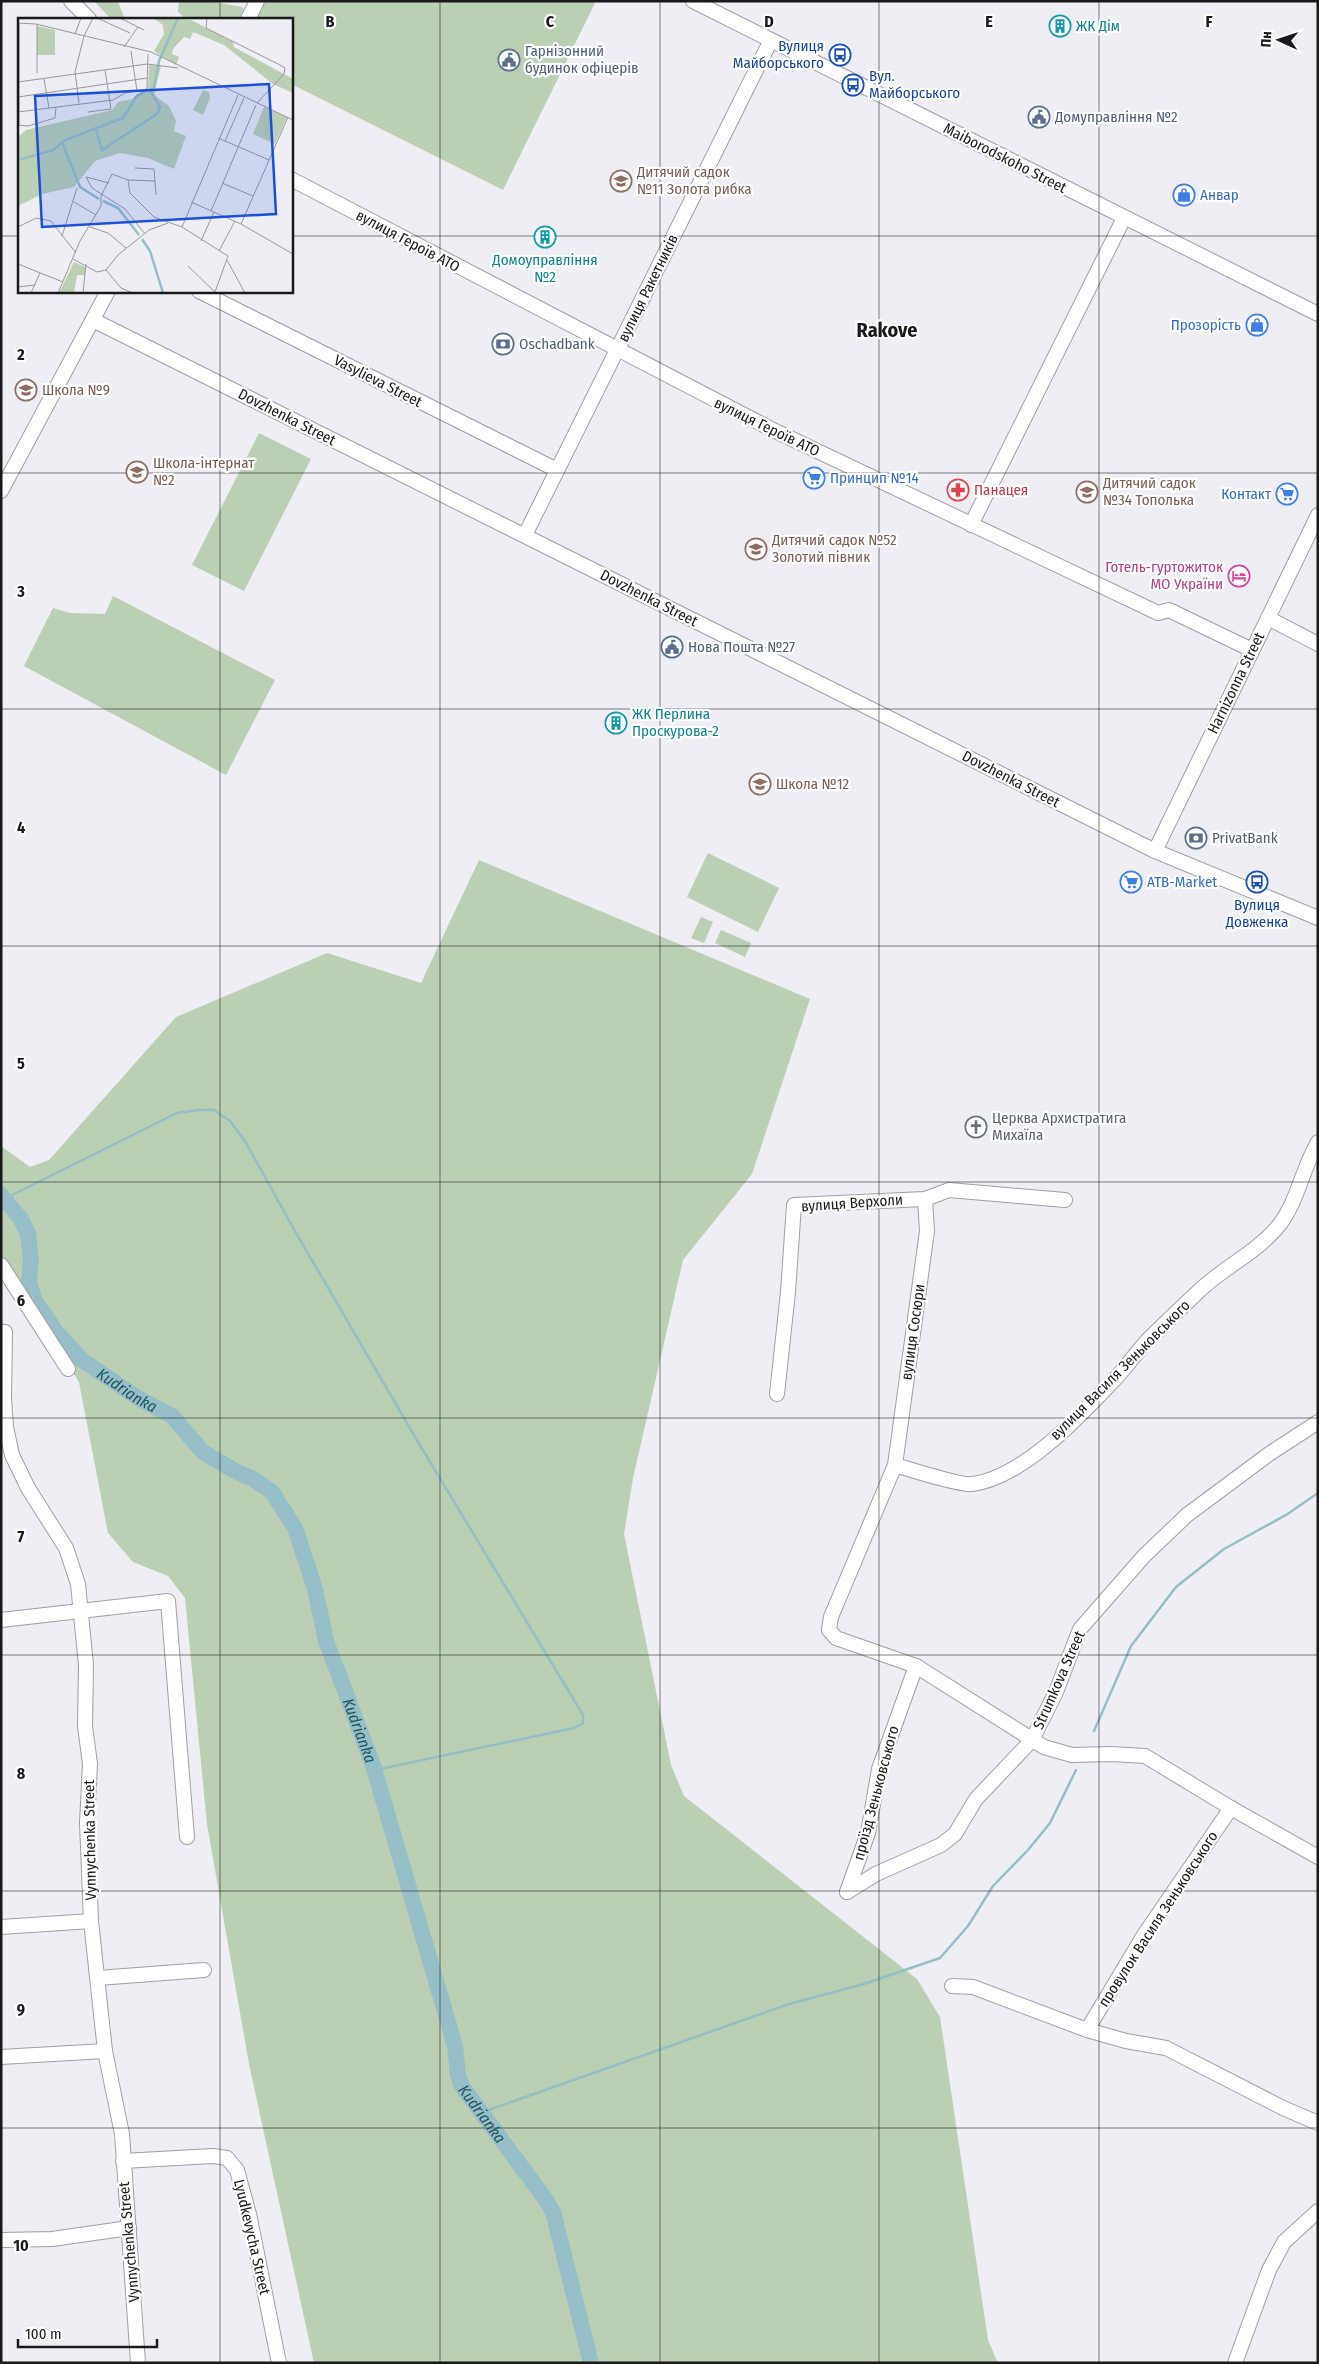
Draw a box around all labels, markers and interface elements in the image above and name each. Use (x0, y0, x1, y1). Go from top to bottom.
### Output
text: B (326, 12, 335, 31)
text: C (546, 12, 555, 31)
text: D (764, 12, 774, 31)
text: E (985, 12, 993, 31)
text: F (1205, 12, 1213, 31)
building icon: ЖК Дім (1048, 14, 1072, 38)
north arrow (1254, 15, 1304, 65)
place label: ЖК Дім (1076, 17, 1120, 35)
inset map (18, 18, 292, 292)
text: Пн (1258, 31, 1275, 48)
place label: Вулиця Майборського (733, 37, 824, 72)
place label: Гарнізонний будинок офіцерів (525, 42, 639, 77)
bus stop icon: Вулиця Майборського (828, 43, 852, 67)
public building icon: Гарнізонний будинок офіцерів (497, 48, 521, 72)
place label: Вул. Майборського (869, 67, 960, 102)
bus stop icon: Вул. Майборського (841, 73, 865, 97)
public building icon: Домуправління №2 (1027, 105, 1051, 129)
place label: Домуправління №2 (1054, 108, 1178, 126)
street label: Maiborodskoho Street (940, 119, 1070, 197)
place label: Дитячий садок №11 Золота рибка (636, 163, 752, 198)
school or university icon: Дитячий садок №11 Золота рибка (609, 169, 633, 193)
shop icon: Анвар (1172, 183, 1196, 207)
place label: Анвар (1200, 186, 1239, 204)
street label: вулиця Героїв АТО (353, 206, 463, 276)
building icon: Домоуправління №2 (533, 225, 557, 249)
street label: вулиця Ракетників (614, 231, 682, 345)
place label: Домоуправління №2 (491, 251, 598, 286)
shop icon: Прозорість (1245, 313, 1269, 337)
place label: Прозорість (1171, 316, 1241, 334)
district label: Rakove (857, 318, 917, 342)
bank icon: Oschadbank (491, 332, 515, 356)
place label: Oschadbank (519, 335, 595, 353)
text: 2 (16, 345, 25, 364)
street label: Vasylieva Street (331, 351, 425, 411)
school or university icon: Школа №9 (14, 378, 38, 402)
place label: Школа №9 (42, 381, 110, 399)
street label: Dovzhenka Street (235, 385, 339, 449)
street label: вулиця Героїв АТО (711, 394, 823, 460)
place label: Школа-інтернат №2 (153, 454, 255, 489)
school or university icon: Школа-інтернат №2 (125, 460, 149, 484)
supermarket icon: Принцип №14 (802, 466, 826, 490)
place label: Принцип №14 (830, 469, 919, 487)
place label: Дитячий садок №34 Тополька (1102, 474, 1196, 509)
pharmacy icon: Панацея (946, 478, 970, 502)
school or university icon: Дитячий садок №34 Тополька (1075, 480, 1099, 504)
place label: Панацея (974, 481, 1028, 499)
supermarket icon: Контакт (1275, 482, 1299, 506)
place label: Контакт (1221, 485, 1272, 503)
place label: Дитячий садок №52 Золотий півник (771, 531, 897, 566)
school or university icon: Дитячий садок №52 Золотий півник (744, 537, 768, 561)
place label: Готель-гуртожиток МО України (1105, 558, 1223, 593)
hotel icon: Готель-гуртожиток МО України (1227, 564, 1251, 588)
street label: Dovzhenka Street (597, 566, 701, 630)
text: 3 (16, 582, 25, 601)
street label: Harnizonna Street (1204, 629, 1268, 737)
public building icon: Нова Пошта №27 (660, 635, 684, 659)
place label: Нова Пошта №27 (688, 638, 795, 656)
place label: ЖК Перлина Проскурова-2 (632, 705, 719, 740)
building icon: ЖК Перлина Проскурова-2 (604, 711, 628, 735)
street label: Dovzhenka Street (959, 747, 1063, 811)
school or university icon: Школа №12 (748, 772, 772, 796)
place label: Школа №12 (776, 775, 850, 793)
text: 4 (17, 818, 25, 837)
bank icon: PrivatBank (1184, 826, 1208, 850)
place label: PrivatBank (1212, 829, 1278, 847)
supermarket icon: ATB-Market (1119, 870, 1143, 894)
bus stop icon: Вулиця Довженка (1245, 870, 1269, 894)
place label: ATB-Market (1147, 873, 1217, 891)
place label: Вулиця Довженка (1225, 896, 1288, 931)
text: 5 (17, 1054, 25, 1073)
place label: Церква Архистратига Михаїла (992, 1109, 1126, 1144)
church icon: Церква Архистратига Михаїла (964, 1115, 988, 1139)
street label: вулиця Верхоли (801, 1190, 903, 1216)
street label: вулиця Сосюри (897, 1283, 929, 1381)
text: 6 (17, 1291, 25, 1310)
street label: вулиця Василя Зеньковського (1046, 1296, 1194, 1444)
water label: Kudrianka (94, 1364, 161, 1416)
text: 7 (18, 1527, 25, 1546)
street label: Strumkova Street (1029, 1628, 1089, 1732)
water label: Kudrianka (339, 1695, 381, 1765)
street label: проїзд Зеньковського (849, 1724, 903, 1862)
text: 8 (17, 1764, 26, 1783)
street label: Vynnychenka Street (80, 1779, 100, 1900)
street label: провулок Василя Зеньковського (1094, 1828, 1222, 2010)
text: 9 (17, 2000, 25, 2019)
water label: Kudrianka (455, 2081, 510, 2147)
street label: Lyudkevycha Street (230, 2178, 274, 2297)
street label: Vynnychenka Street (115, 2181, 143, 2303)
text: 10 (13, 2236, 29, 2255)
scale bar (18, 2316, 156, 2348)
text: 100 m (25, 2325, 62, 2343)

